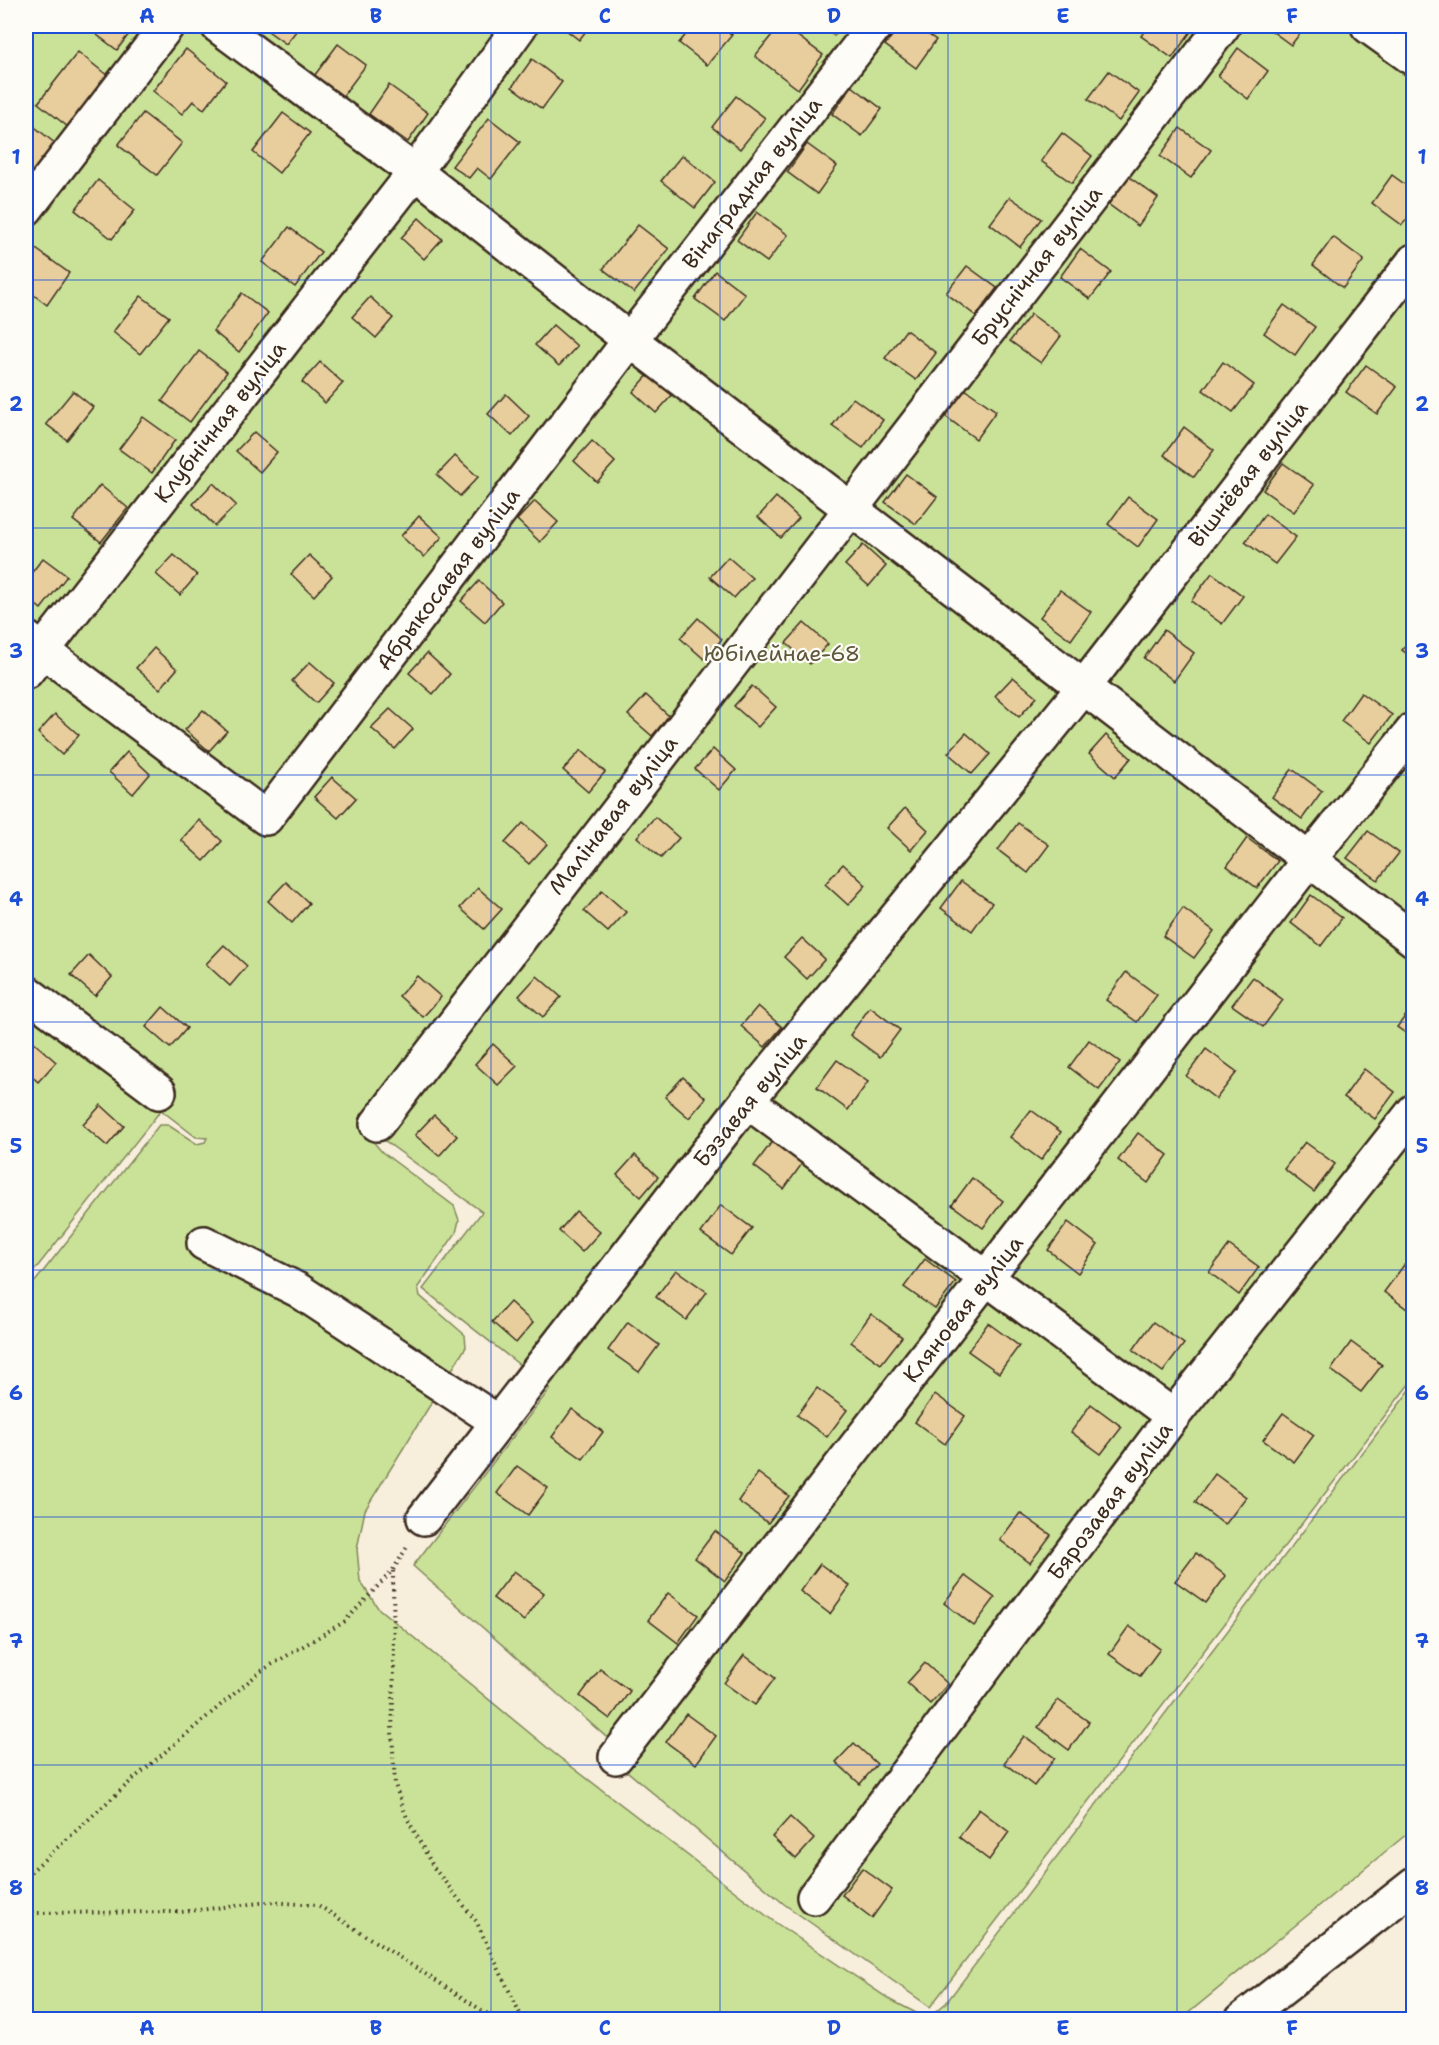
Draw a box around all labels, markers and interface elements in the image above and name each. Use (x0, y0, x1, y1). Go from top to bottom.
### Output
text: A (139, 3, 155, 29)
text: B (370, 3, 382, 29)
text: C (599, 3, 611, 29)
text: D (827, 3, 841, 29)
text: E (1056, 3, 1070, 29)
text: F (1286, 3, 1298, 29)
street label: Вінаградная вуліца (676, 91, 829, 275)
text: 1 (11, 144, 21, 170)
text: 1 (1417, 144, 1427, 170)
street label: Бруснічная вуліца (965, 180, 1109, 352)
street label: Клубнічная вуліца (148, 335, 293, 509)
text: 2 (9, 391, 23, 417)
text: 2 (1415, 391, 1429, 417)
street label: Вішнёвая вуліца (1182, 395, 1315, 553)
street label: Абрыкосавая вуліца (370, 482, 526, 676)
text: 3 (9, 638, 23, 664)
text: 3 (1415, 638, 1429, 664)
park label: Юбілейнае-68 (704, 639, 860, 668)
street label: Малінавая вуліца (542, 729, 685, 901)
text: 4 (9, 886, 23, 912)
text: 4 (1415, 886, 1429, 912)
street label: Бэзавая вуліца (687, 1027, 813, 1173)
text: 5 (10, 1133, 22, 1159)
text: 5 (1416, 1133, 1428, 1159)
street label: Кляновая вуліца (896, 1229, 1030, 1389)
text: 6 (9, 1380, 23, 1406)
text: 6 (1415, 1380, 1429, 1406)
street label: Бярозавая вуліца (1041, 1416, 1179, 1586)
text: 7 (9, 1628, 23, 1654)
text: 7 (1415, 1628, 1429, 1654)
text: 8 (9, 1875, 23, 1901)
text: 8 (1415, 1875, 1429, 1901)
text: A (139, 2015, 155, 2041)
text: B (370, 2015, 382, 2041)
text: C (599, 2015, 611, 2041)
text: D (827, 2015, 841, 2041)
text: E (1056, 2015, 1070, 2041)
text: F (1286, 2015, 1298, 2041)

